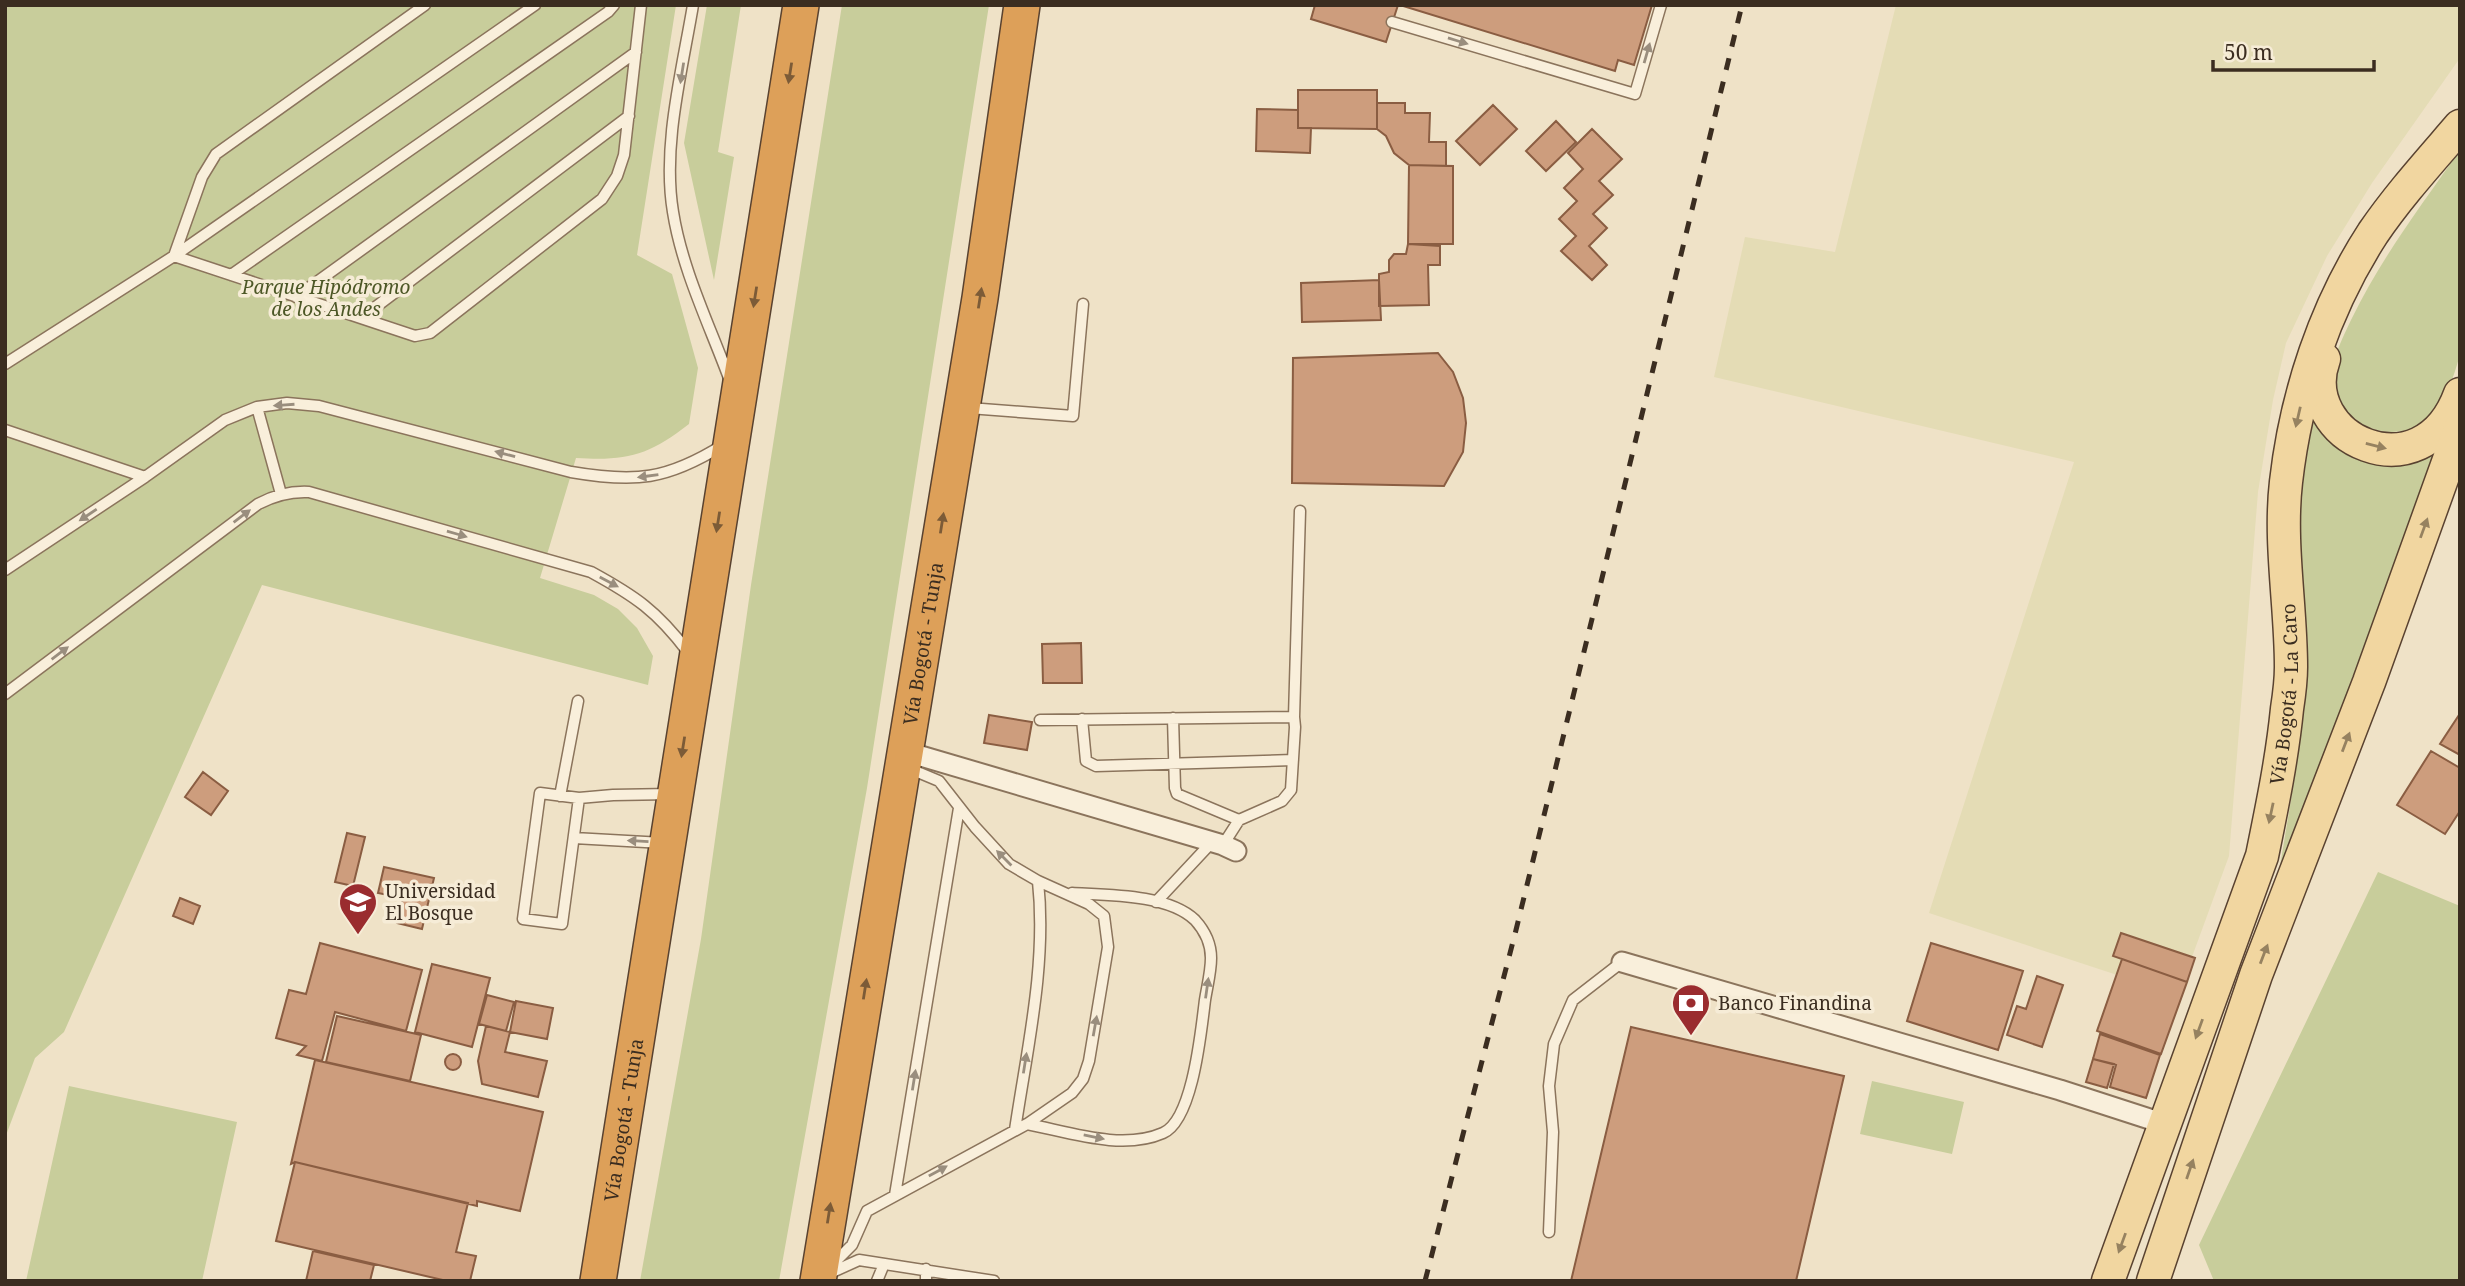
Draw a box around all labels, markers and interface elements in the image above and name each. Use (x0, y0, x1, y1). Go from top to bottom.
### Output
scale bar (2213, 28, 2374, 72)
one-way arrow (1448, 37, 1469, 47)
text: 50 m (2224, 38, 2273, 66)
one-way arrow (1643, 43, 1653, 64)
one-way arrow (676, 62, 687, 84)
one-way arrow (784, 62, 795, 84)
park label: Parque Hipódromo de los Andes (241, 274, 410, 322)
one-way arrow (749, 286, 760, 308)
one-way arrow (975, 287, 986, 309)
one-way arrow (272, 399, 294, 410)
one-way arrow (2292, 406, 2303, 428)
one-way arrow (2365, 441, 2387, 452)
one-way arrow (494, 449, 515, 459)
one-way arrow (637, 470, 659, 481)
one-way arrow (79, 508, 98, 521)
one-way arrow (233, 510, 251, 524)
one-way arrow (712, 511, 723, 533)
one-way arrow (937, 512, 948, 534)
one-way arrow (2419, 518, 2430, 539)
one-way arrow (447, 530, 468, 540)
street label: Vía Bogotá - Tunja (897, 560, 949, 727)
one-way arrow (600, 576, 619, 588)
street label: Vía Bogotá - La Caro (2263, 603, 2304, 787)
one-way arrow (51, 646, 69, 660)
one-way arrow (2340, 732, 2351, 753)
one-way arrow (677, 736, 688, 758)
one-way arrow (2265, 802, 2276, 824)
one-way arrow (627, 836, 649, 847)
one-way arrow (997, 850, 1013, 867)
place label: Universidad El Bosque (385, 878, 496, 926)
school or university icon: Universidad El Bosque (337, 881, 379, 936)
one-way arrow (2258, 944, 2269, 965)
one-way arrow (1202, 976, 1213, 998)
one-way arrow (860, 978, 871, 1000)
bank icon: Banco Finandina (1670, 982, 1712, 1037)
place label: Banco Finandina (1718, 990, 1872, 1016)
one-way arrow (1090, 1015, 1101, 1037)
one-way arrow (2193, 1018, 2204, 1039)
street label: Vía Bogotá - Tunja (598, 1037, 649, 1203)
one-way arrow (1020, 1052, 1031, 1074)
one-way arrow (909, 1068, 920, 1090)
one-way arrow (1083, 1131, 1105, 1142)
one-way arrow (2185, 1159, 2196, 1180)
one-way arrow (929, 1165, 948, 1177)
one-way arrow (824, 1202, 835, 1224)
one-way arrow (2116, 1232, 2127, 1253)

